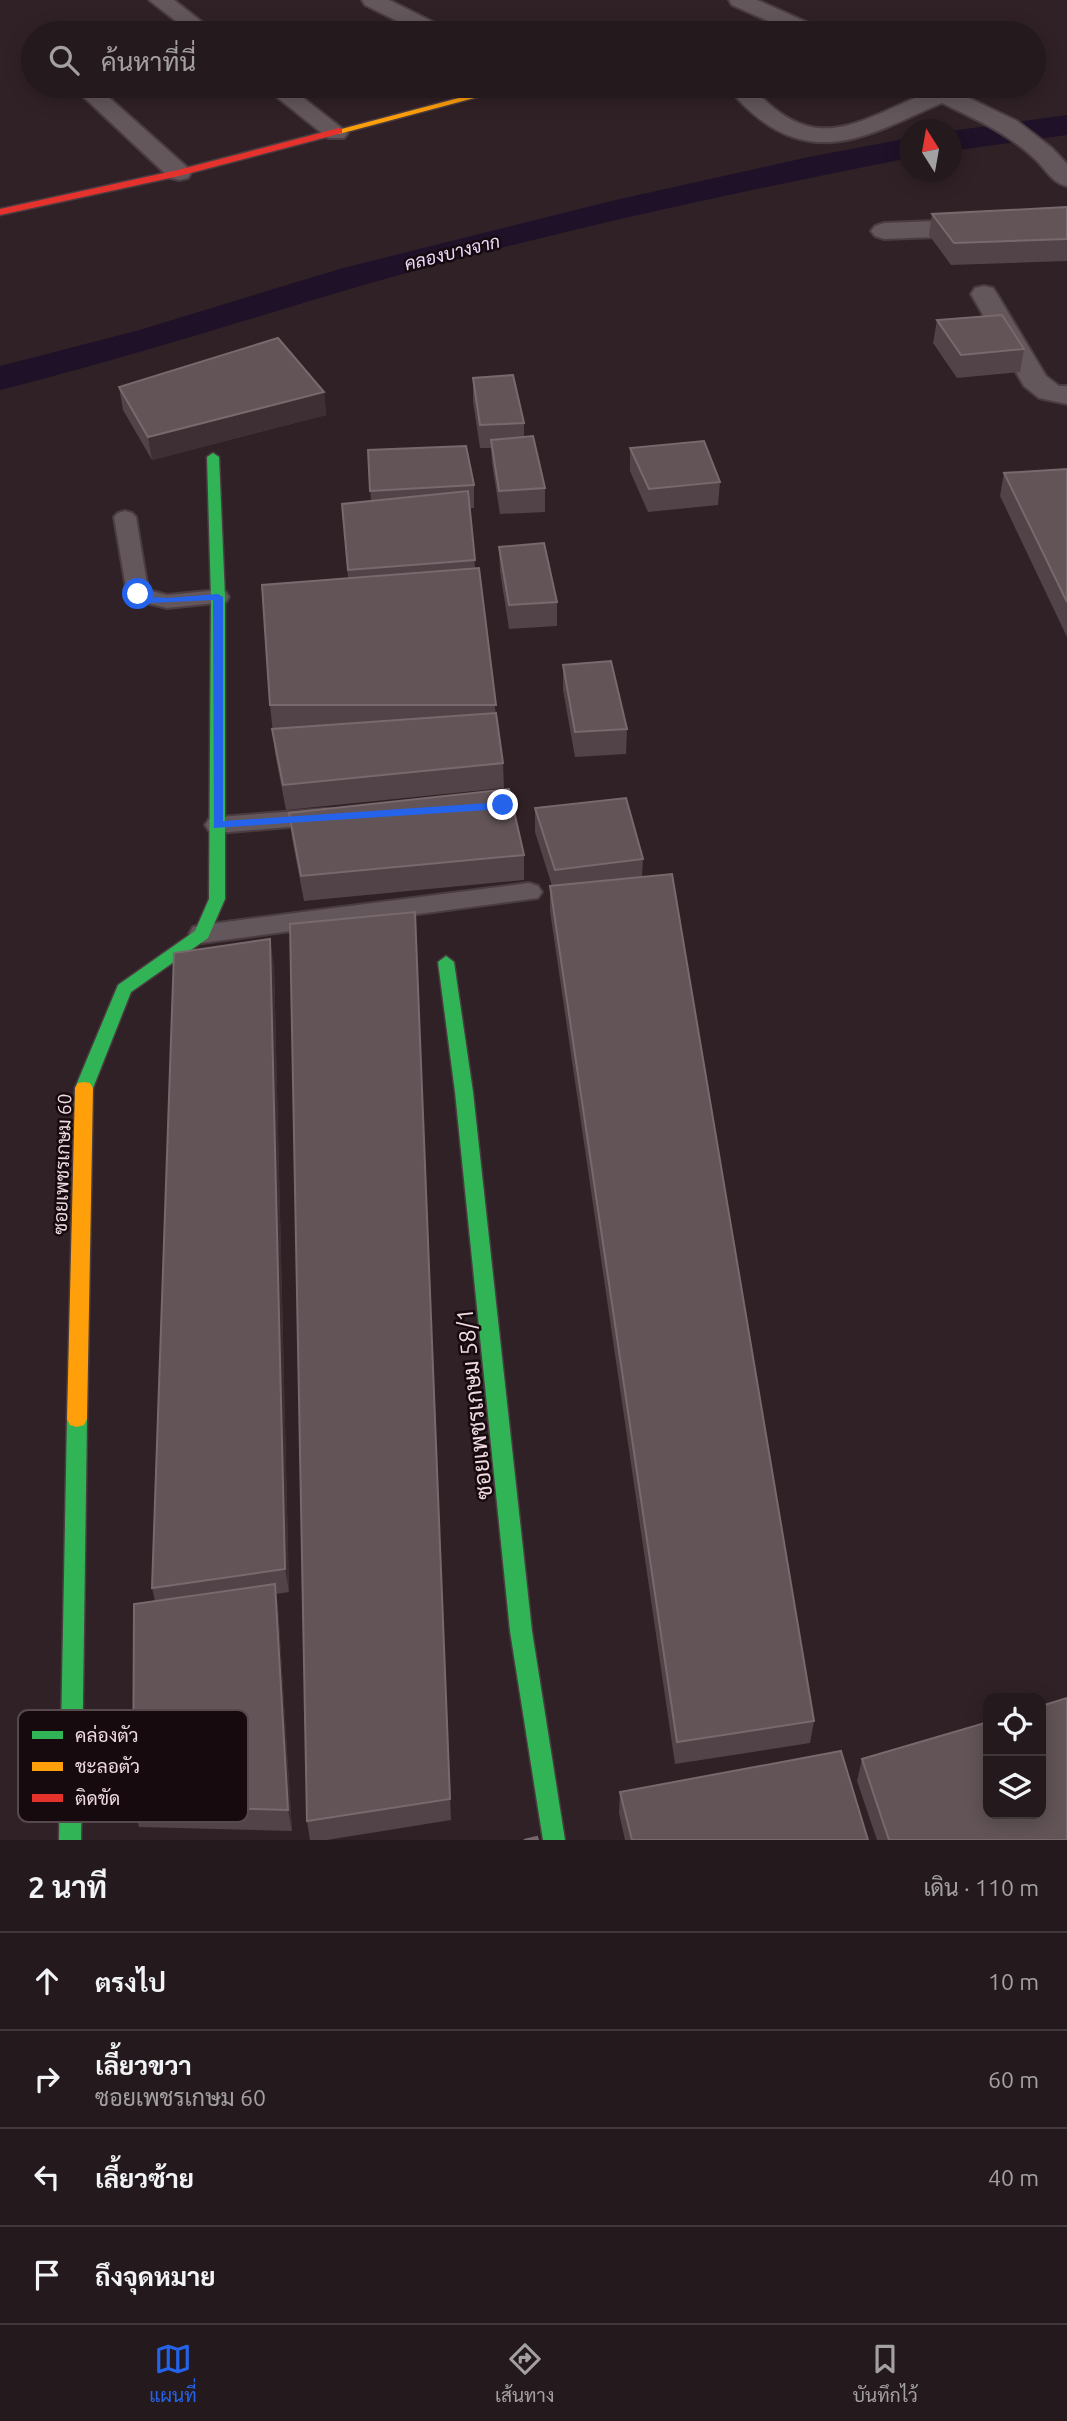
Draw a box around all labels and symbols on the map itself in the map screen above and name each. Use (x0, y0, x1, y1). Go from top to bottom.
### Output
north arrow (899, 119, 962, 182)
water label: คลองบางจาก (402, 230, 502, 274)
route start (122, 578, 153, 609)
route end (487, 789, 518, 820)
street label: ซอยเพชรเกษม 60 (49, 1093, 75, 1235)
street label: ซอยเพชรเกษม 58/1 (452, 1307, 496, 1501)
legend (18, 1710, 248, 1822)
text: คล่องตัว (75, 1724, 139, 1746)
text: ชะลอตัว (75, 1755, 140, 1777)
text: ติดขัด (75, 1787, 120, 1809)

